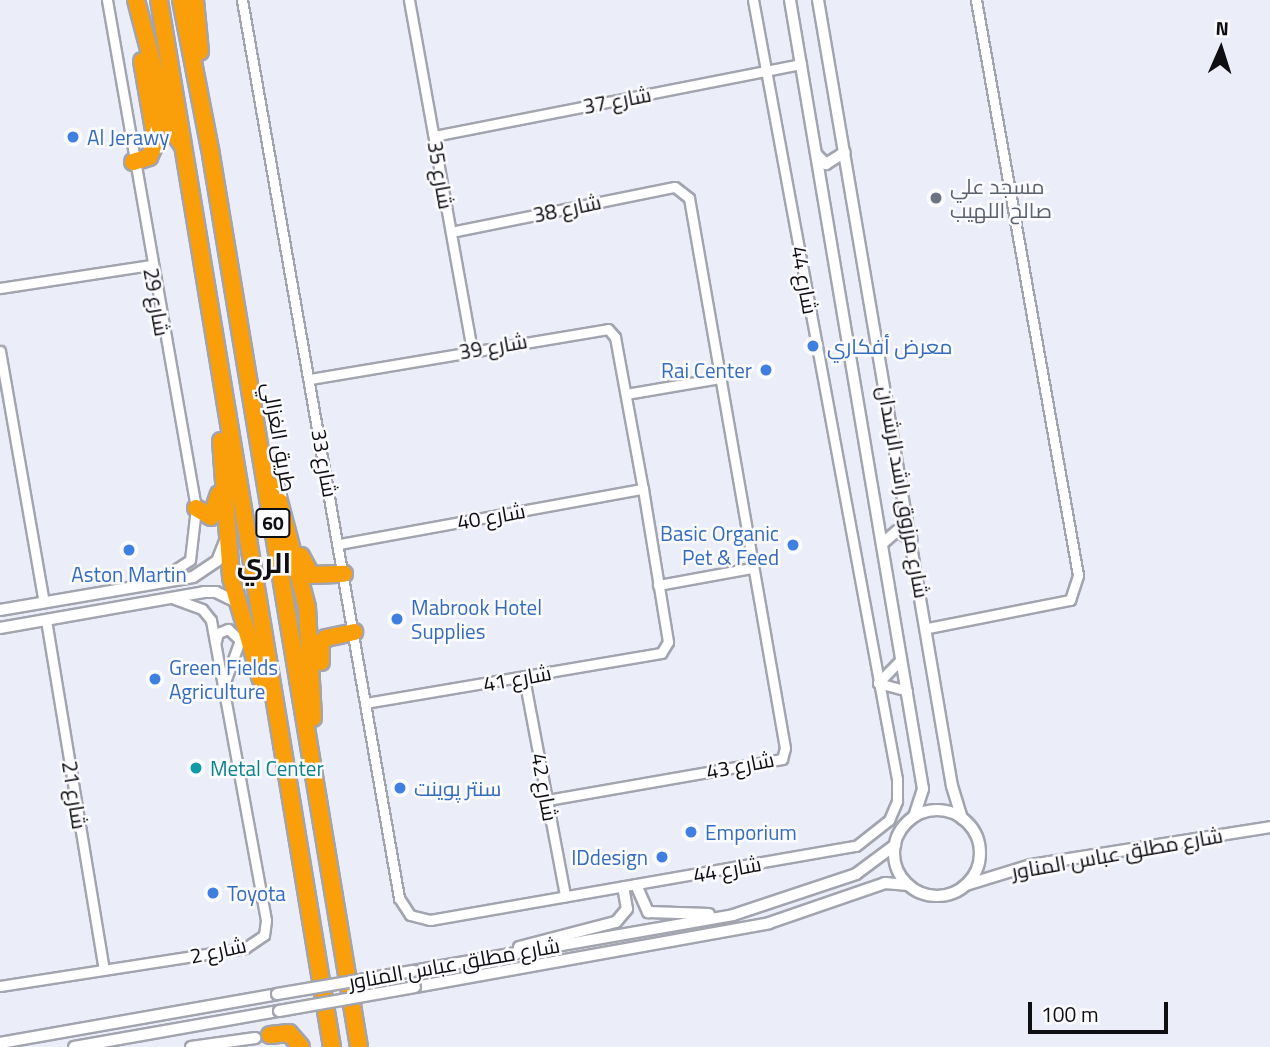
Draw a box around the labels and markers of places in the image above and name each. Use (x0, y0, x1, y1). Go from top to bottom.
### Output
place label: Al Jerawy (87, 124, 169, 150)
marker: Al Jerawy (65, 129, 81, 145)
place label: مسجد علي صالح اللهيب (950, 173, 1052, 223)
marker: مسجد علي صالح اللهيب (928, 190, 944, 206)
place label: معرض أفكاري (827, 333, 953, 359)
marker: معرض أفكاري (805, 338, 821, 354)
place label: Rai Center (661, 357, 752, 383)
marker: Rai Center (758, 362, 774, 378)
place label: Basic Organic Pet & Feed (660, 520, 779, 570)
marker: Basic Organic Pet & Feed (785, 537, 801, 553)
marker: Aston Martin (121, 542, 137, 558)
place label: Aston Martin (71, 561, 187, 587)
place label: Mabrook Hotel Supplies (411, 594, 542, 644)
marker: Mabrook Hotel Supplies (389, 611, 405, 627)
place label: Green Fields Agriculture (169, 654, 278, 704)
marker: Green Fields Agriculture (147, 671, 163, 687)
place label: Metal Center (210, 755, 324, 781)
marker: Metal Center (188, 760, 204, 776)
place label: سنتر پوينت (414, 775, 501, 801)
marker: سنتر پوينت (392, 780, 408, 796)
place label: Emporium (705, 819, 797, 845)
marker: Emporium (683, 824, 699, 840)
place label: IDdesign (571, 844, 648, 870)
marker: IDdesign (654, 849, 670, 865)
place label: Toyota (227, 880, 286, 906)
marker: Toyota (205, 885, 221, 901)

